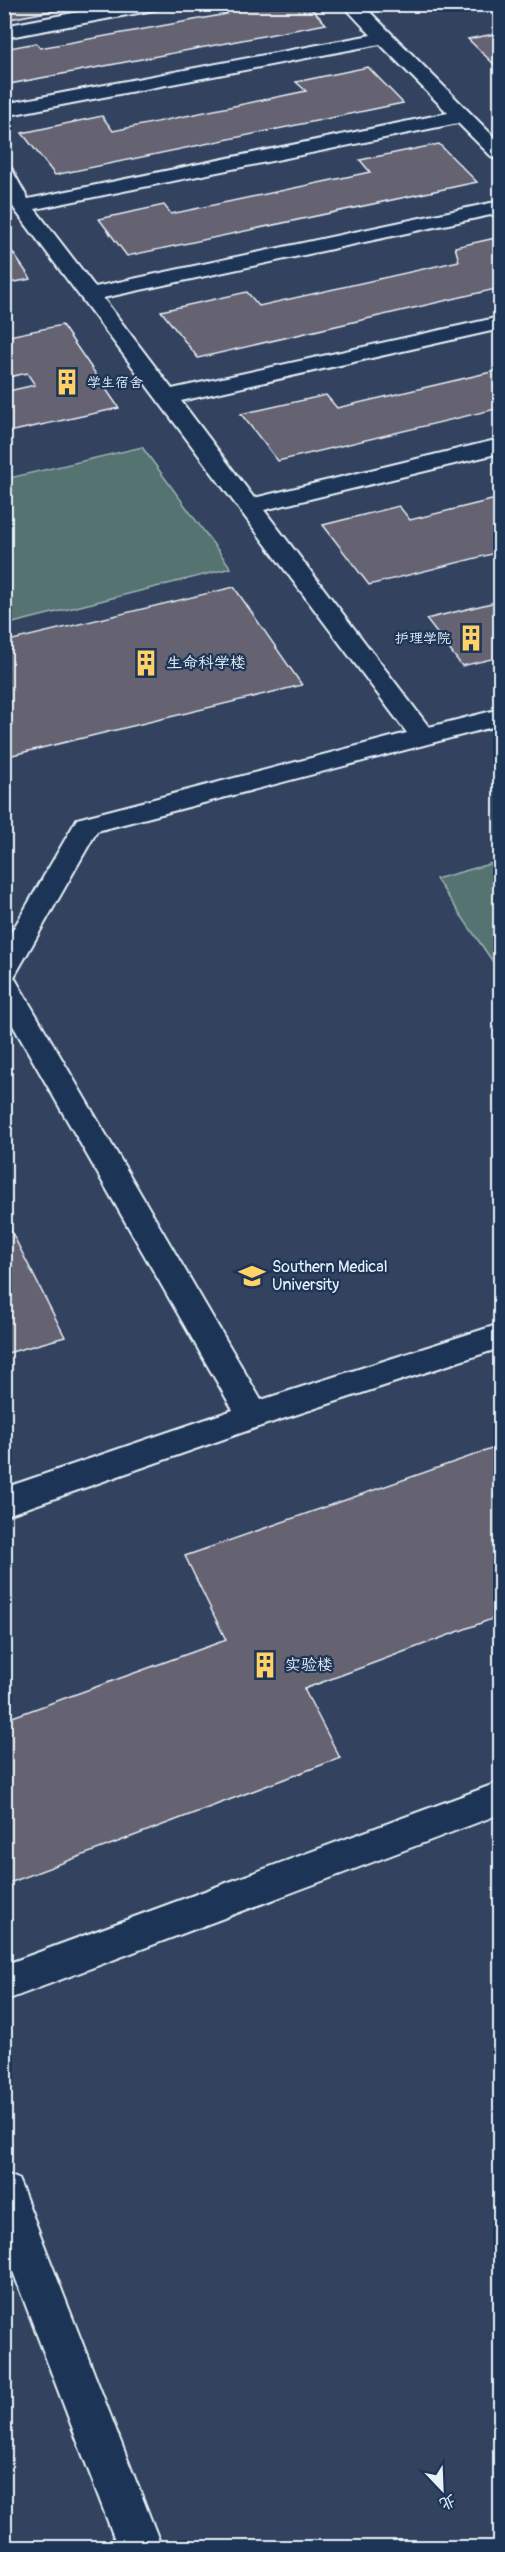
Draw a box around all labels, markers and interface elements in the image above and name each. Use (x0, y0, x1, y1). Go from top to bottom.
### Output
building icon: 学生宿舍 (52, 367, 82, 397)
place label: 学生宿舍 (87, 374, 143, 391)
building icon: 护理学院 (456, 623, 486, 653)
place label: 护理学院 (395, 630, 451, 647)
building icon: 生命科学楼 (131, 648, 161, 678)
place label: 生命科学楼 (166, 653, 246, 673)
place label: Southern Medical University (272, 1257, 388, 1295)
school or university icon: Southern Medical University (237, 1261, 267, 1291)
building icon: 实验楼 (250, 1650, 280, 1680)
place label: 实验楼 (285, 1655, 333, 1675)
north arrow (412, 2459, 472, 2519)
text: 北 (436, 2490, 459, 2514)

